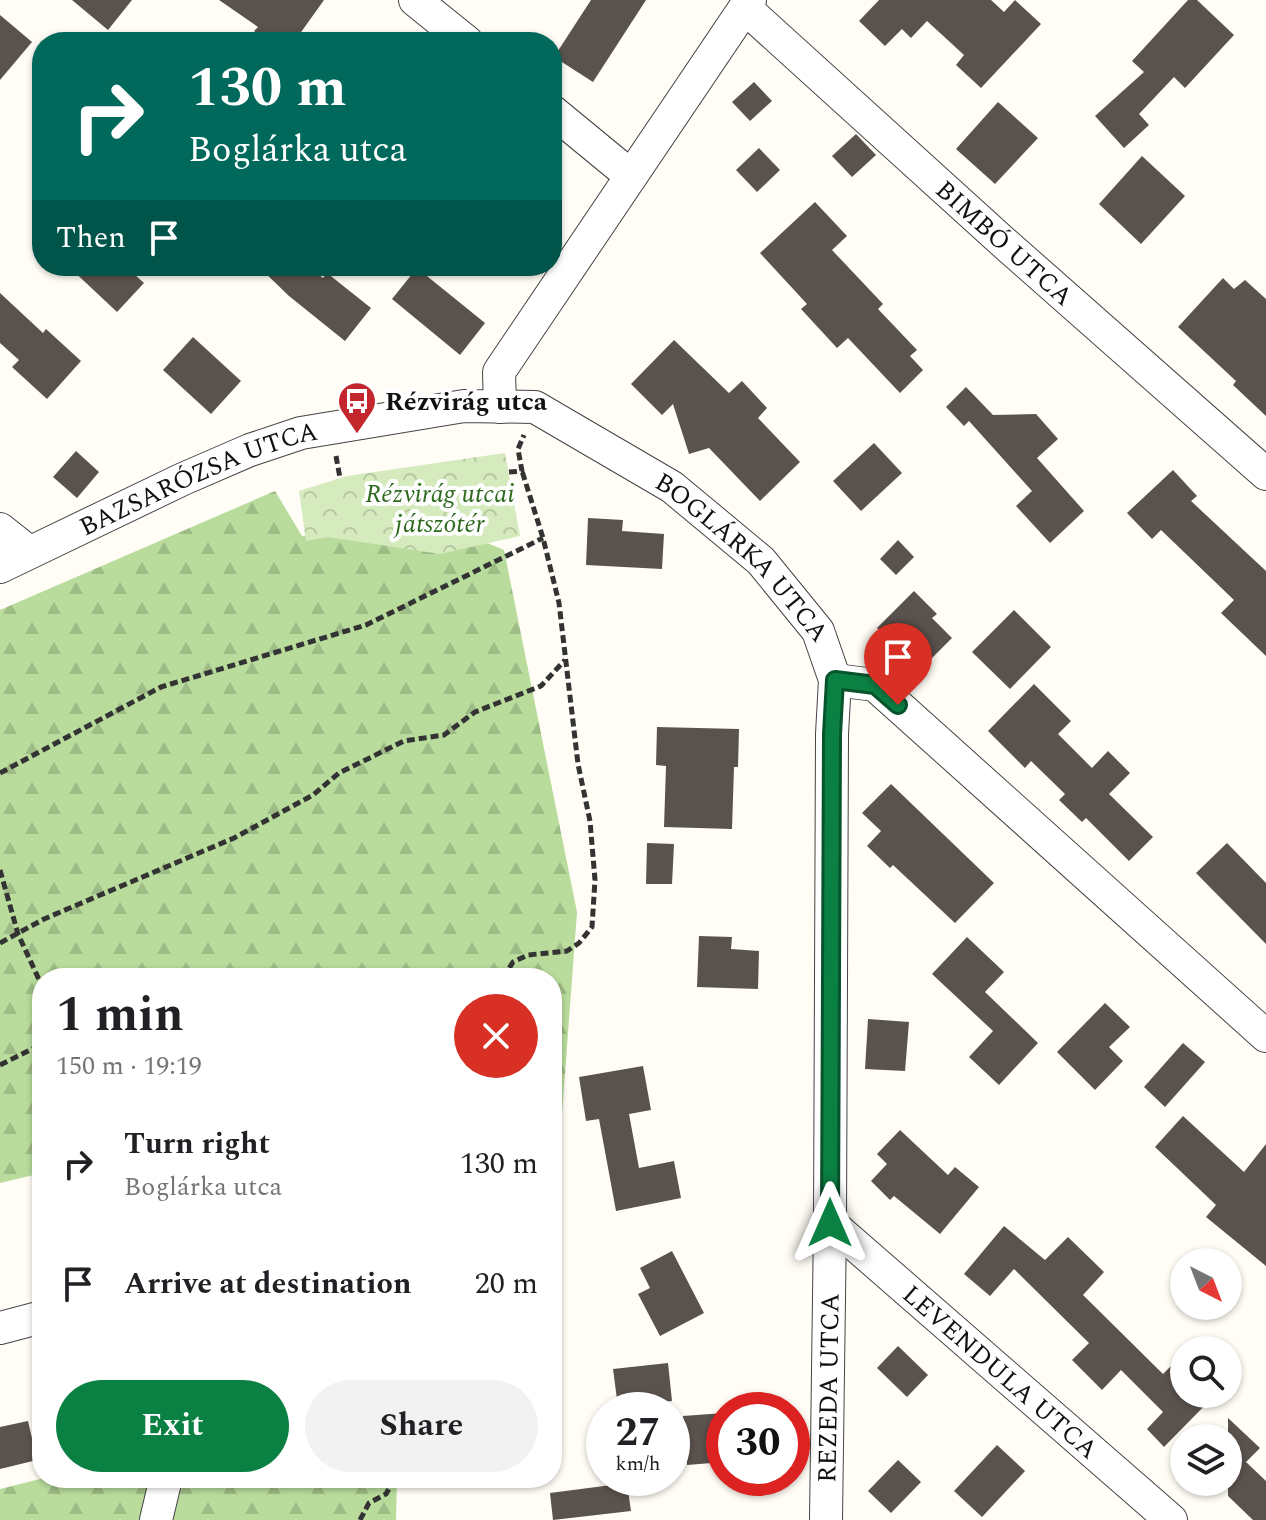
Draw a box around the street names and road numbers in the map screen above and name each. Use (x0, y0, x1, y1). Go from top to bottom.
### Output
street label: BIMBÓ UTCA (926, 171, 1082, 316)
street label: BAZSARÓZSA UTCA (73, 412, 321, 547)
street label: BOGLÁRKA UTCA (647, 462, 838, 651)
street label: LEVENDULA UTCA (893, 1275, 1107, 1469)
street label: REZEDA UTCA (807, 1293, 851, 1483)

